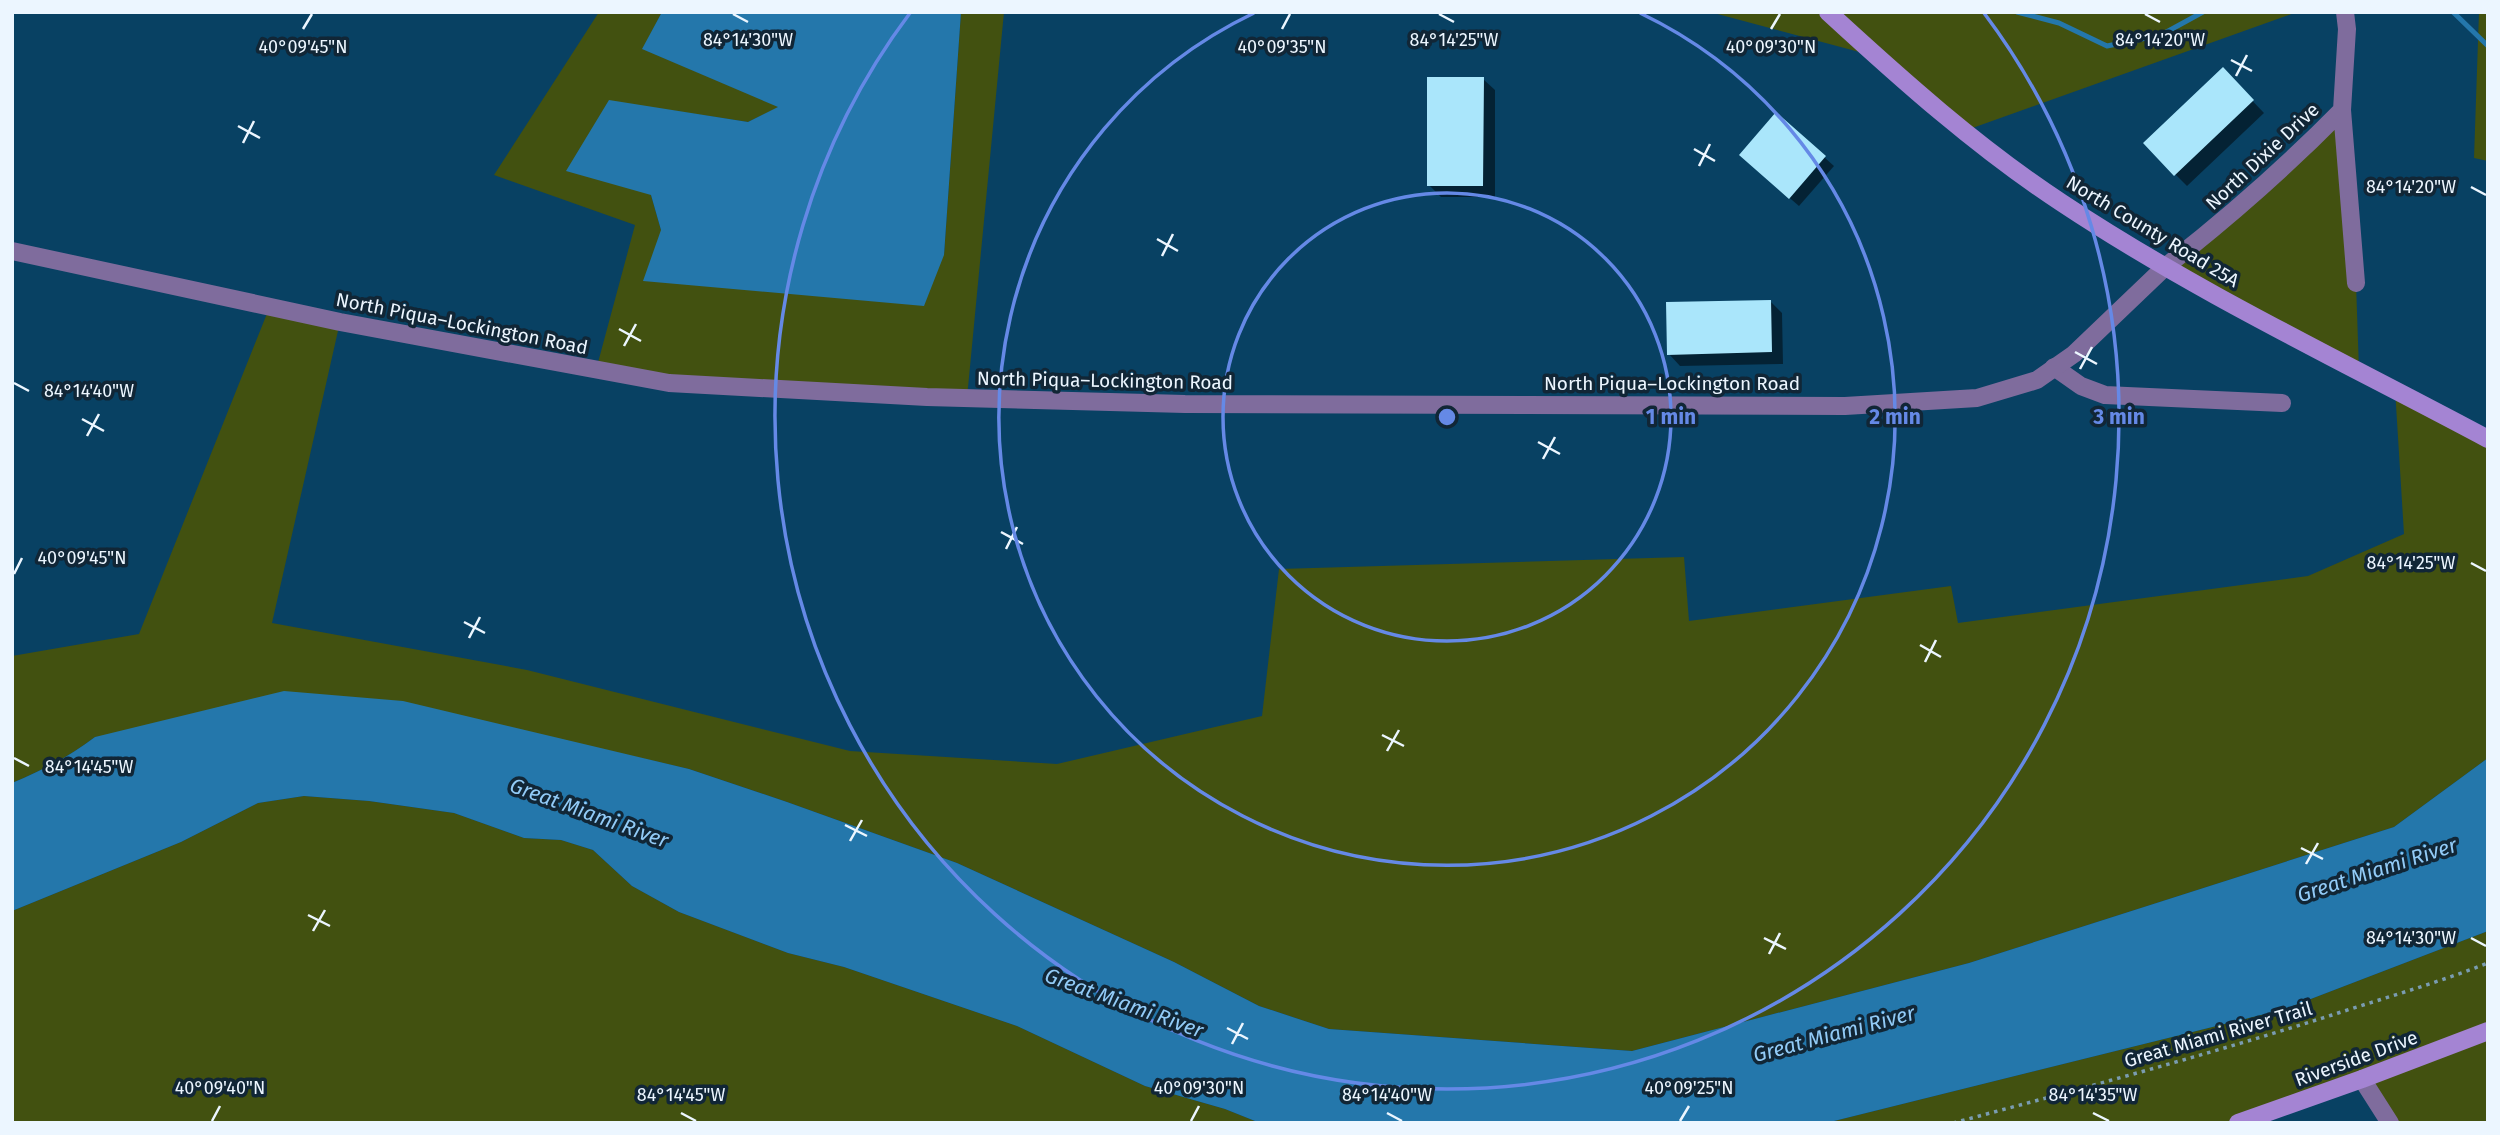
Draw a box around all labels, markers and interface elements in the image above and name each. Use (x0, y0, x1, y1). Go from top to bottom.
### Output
text: 84°14'30"W (703, 29, 793, 51)
text: 84°14'25"W (1410, 29, 1499, 51)
text: 84°14'20"W (2115, 29, 2205, 51)
text: 40°09'45"N (259, 36, 347, 58)
text: 40°09'35"N (1237, 36, 1327, 58)
text: 40°09'30"N (1726, 36, 1816, 58)
street label: North Dixie Drive (2201, 98, 2324, 215)
street label: North County Road 25A (2062, 171, 2244, 292)
text: 84°14'20"W (2366, 176, 2456, 198)
street label: North Piqua–Lockington Road (334, 288, 590, 359)
street label: North Piqua–Lockington Road (977, 367, 1233, 394)
street label: North Piqua–Lockington Road (1544, 372, 1800, 395)
text: 84°14'40"W (44, 380, 134, 402)
text: 1 min (1646, 404, 1696, 430)
text: 2 min (1869, 404, 1921, 430)
text: 3 min (2092, 404, 2145, 430)
centre of rings (1435, 405, 1459, 429)
text: 40°09'45"N (38, 547, 126, 569)
text: 84°14'25"W (2367, 552, 2456, 574)
text: 84°14'45"W (45, 756, 133, 778)
water label: Great Miami River (506, 772, 673, 854)
water label: Great Miami River (2294, 832, 2461, 908)
text: 84°14'30"W (2366, 927, 2456, 949)
water label: Great Miami River (1041, 962, 1208, 1044)
street label: Great Miami River Trail (2122, 997, 2315, 1072)
water label: Great Miami River (1750, 1000, 1919, 1068)
street label: Riverside Drive (2292, 1026, 2421, 1091)
text: 40°09'40"N (175, 1077, 265, 1099)
text: 40°09'30"N (1154, 1077, 1244, 1099)
text: 40°09'25"N (1644, 1077, 1734, 1099)
text: 84°14'45"W (637, 1084, 725, 1106)
text: 84°14'40"W (1342, 1084, 1432, 1106)
text: 84°14'35"W (2049, 1084, 2138, 1106)

